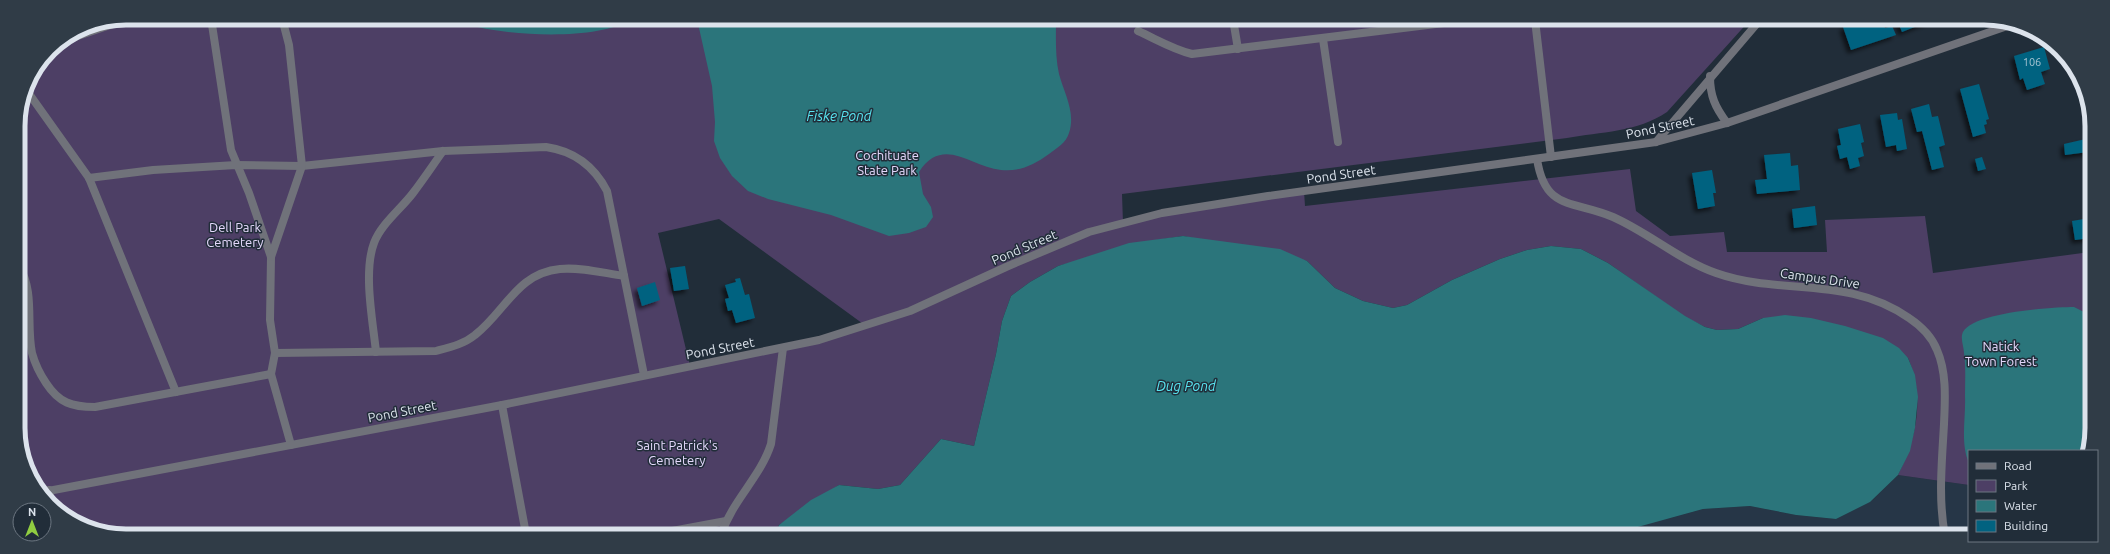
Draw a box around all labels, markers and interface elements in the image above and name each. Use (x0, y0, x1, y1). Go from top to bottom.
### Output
house number: 106 (2023, 56, 2041, 68)
water label: Fiske Pond (806, 108, 873, 124)
street label: Pond Street (1625, 113, 1695, 141)
park label: Cochituate State Park (855, 148, 919, 177)
street label: Pond Street (1306, 162, 1376, 186)
park label: Dell Park Cemetery (206, 220, 264, 249)
street label: Pond Street (989, 227, 1059, 267)
street label: Campus Drive (1779, 265, 1861, 291)
street label: Pond Street (685, 334, 755, 362)
park label: Natick Town Forest (1965, 339, 2037, 368)
water label: Dug Pond (1156, 378, 1217, 394)
street label: Pond Street (367, 397, 437, 425)
park label: Saint Patrick's Cemetery (636, 438, 718, 467)
legend (1968, 450, 2098, 542)
text: Road (2004, 459, 2032, 472)
text: Park (2004, 479, 2028, 492)
text: Water (2004, 499, 2037, 512)
north arrow (12, 502, 52, 542)
text: N (28, 506, 36, 518)
text: Building (2004, 519, 2048, 532)

